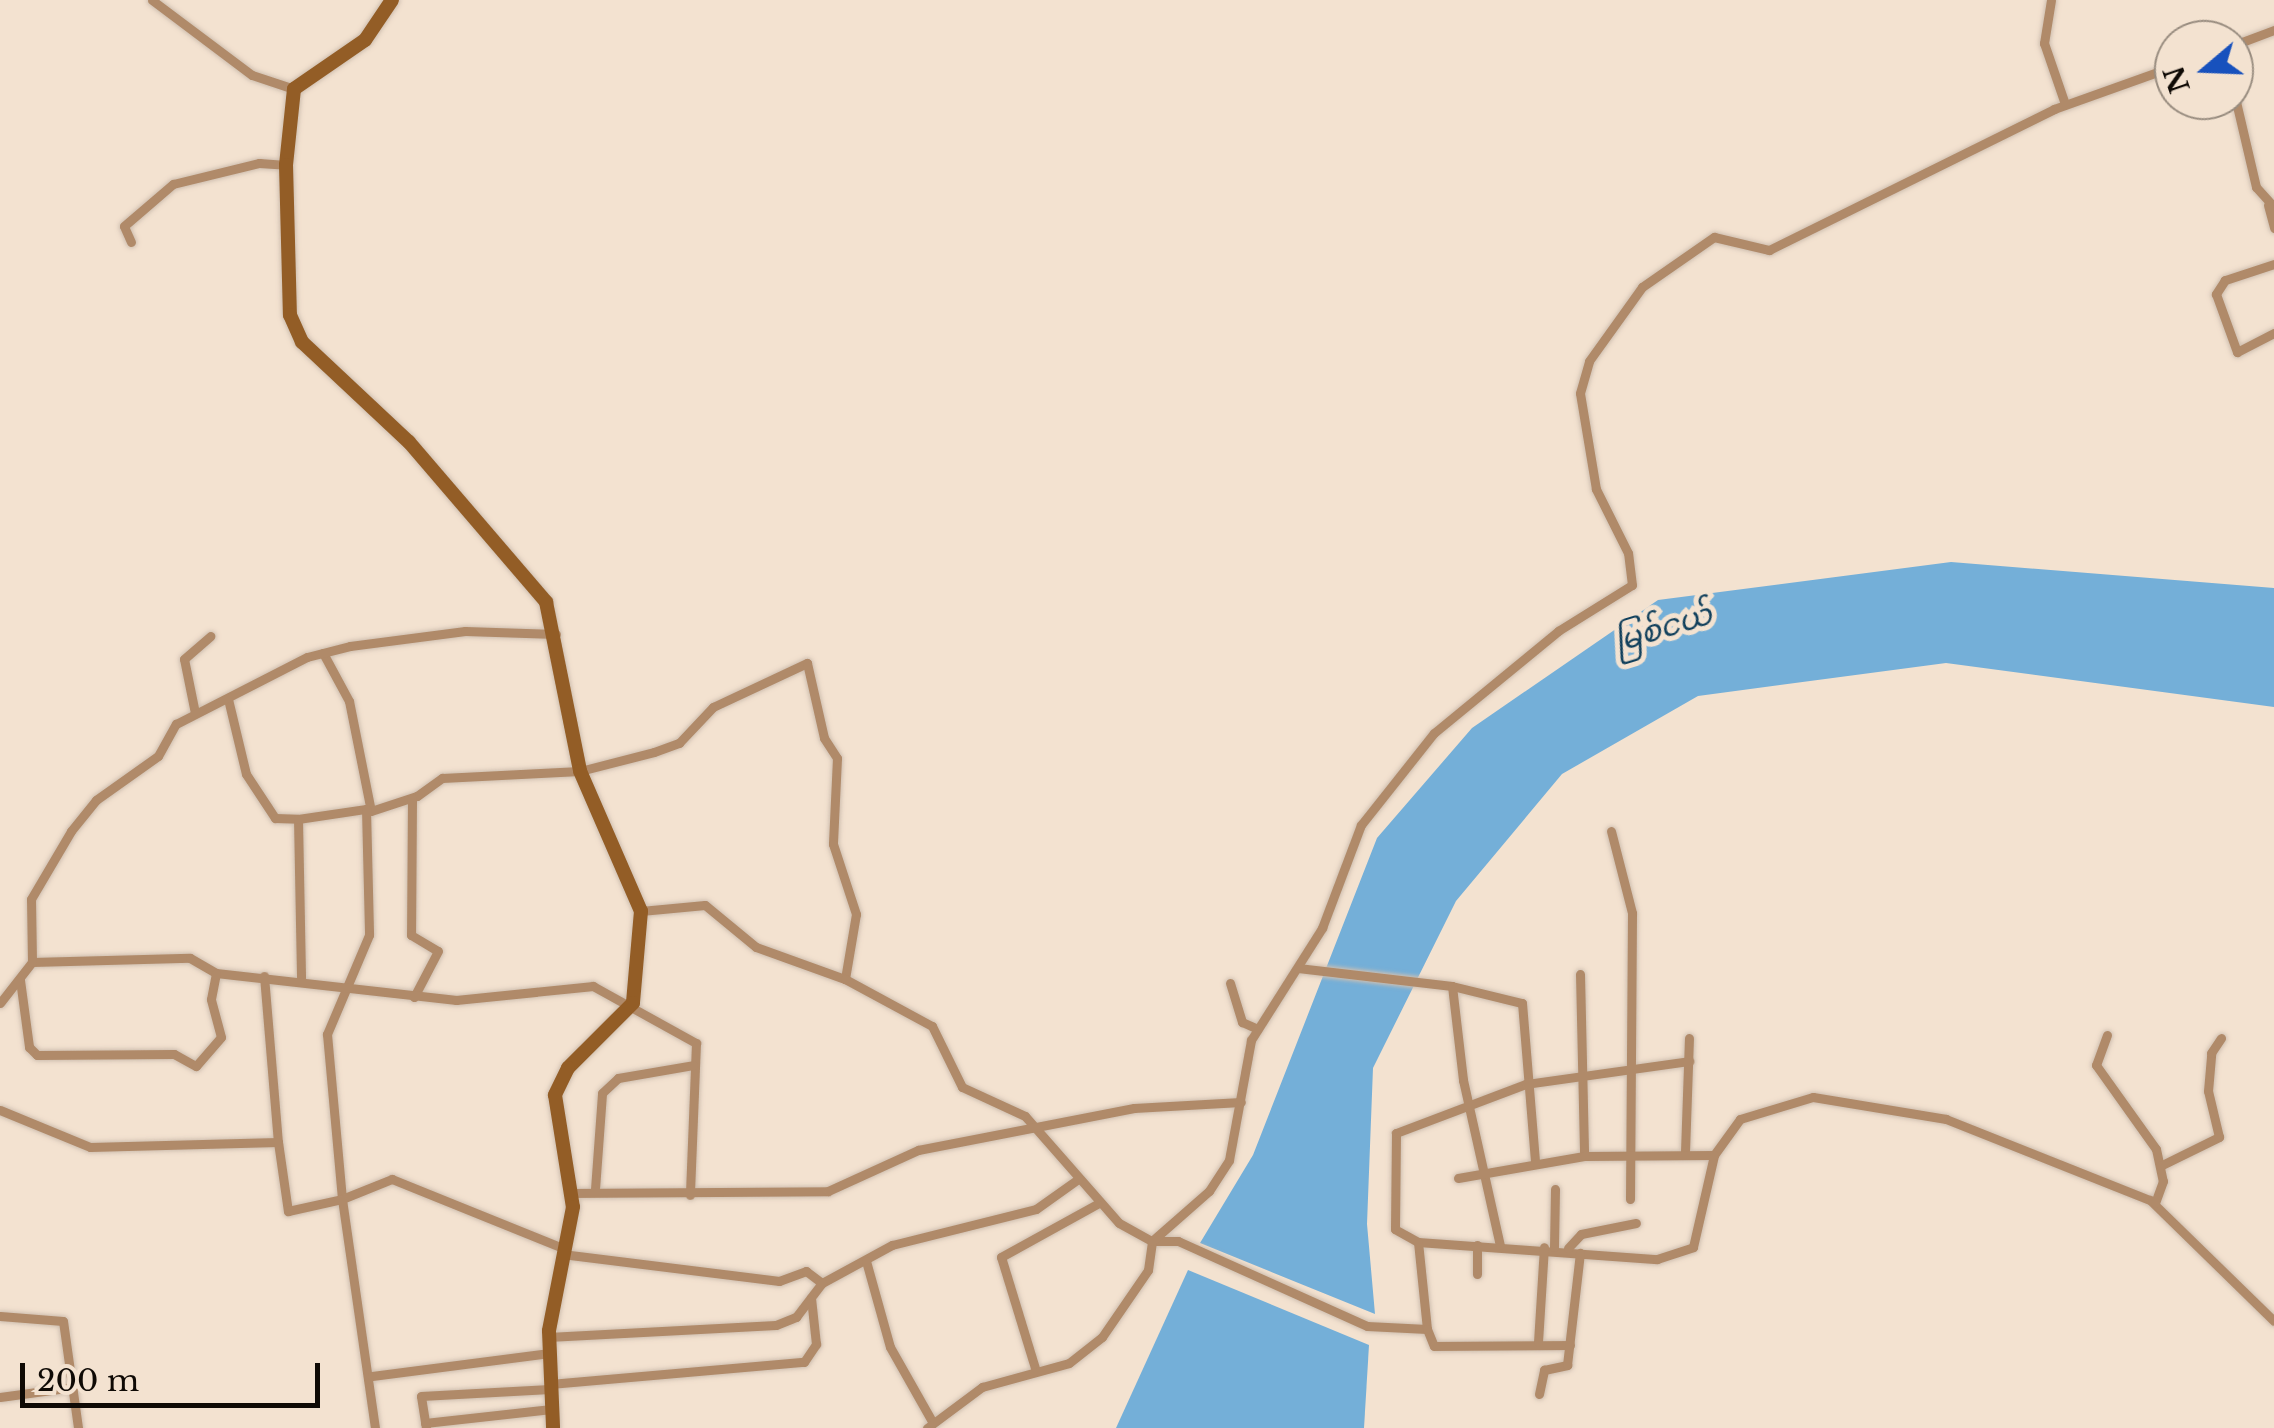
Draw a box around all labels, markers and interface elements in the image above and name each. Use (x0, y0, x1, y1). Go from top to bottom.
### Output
north arrow (2154, 20, 2254, 120)
text: N (2156, 61, 2198, 97)
water label: မြစ်ငယ် (1610, 596, 1716, 660)
scale bar (25, 1343, 325, 1405)
text: 200 m (37, 1362, 139, 1399)

